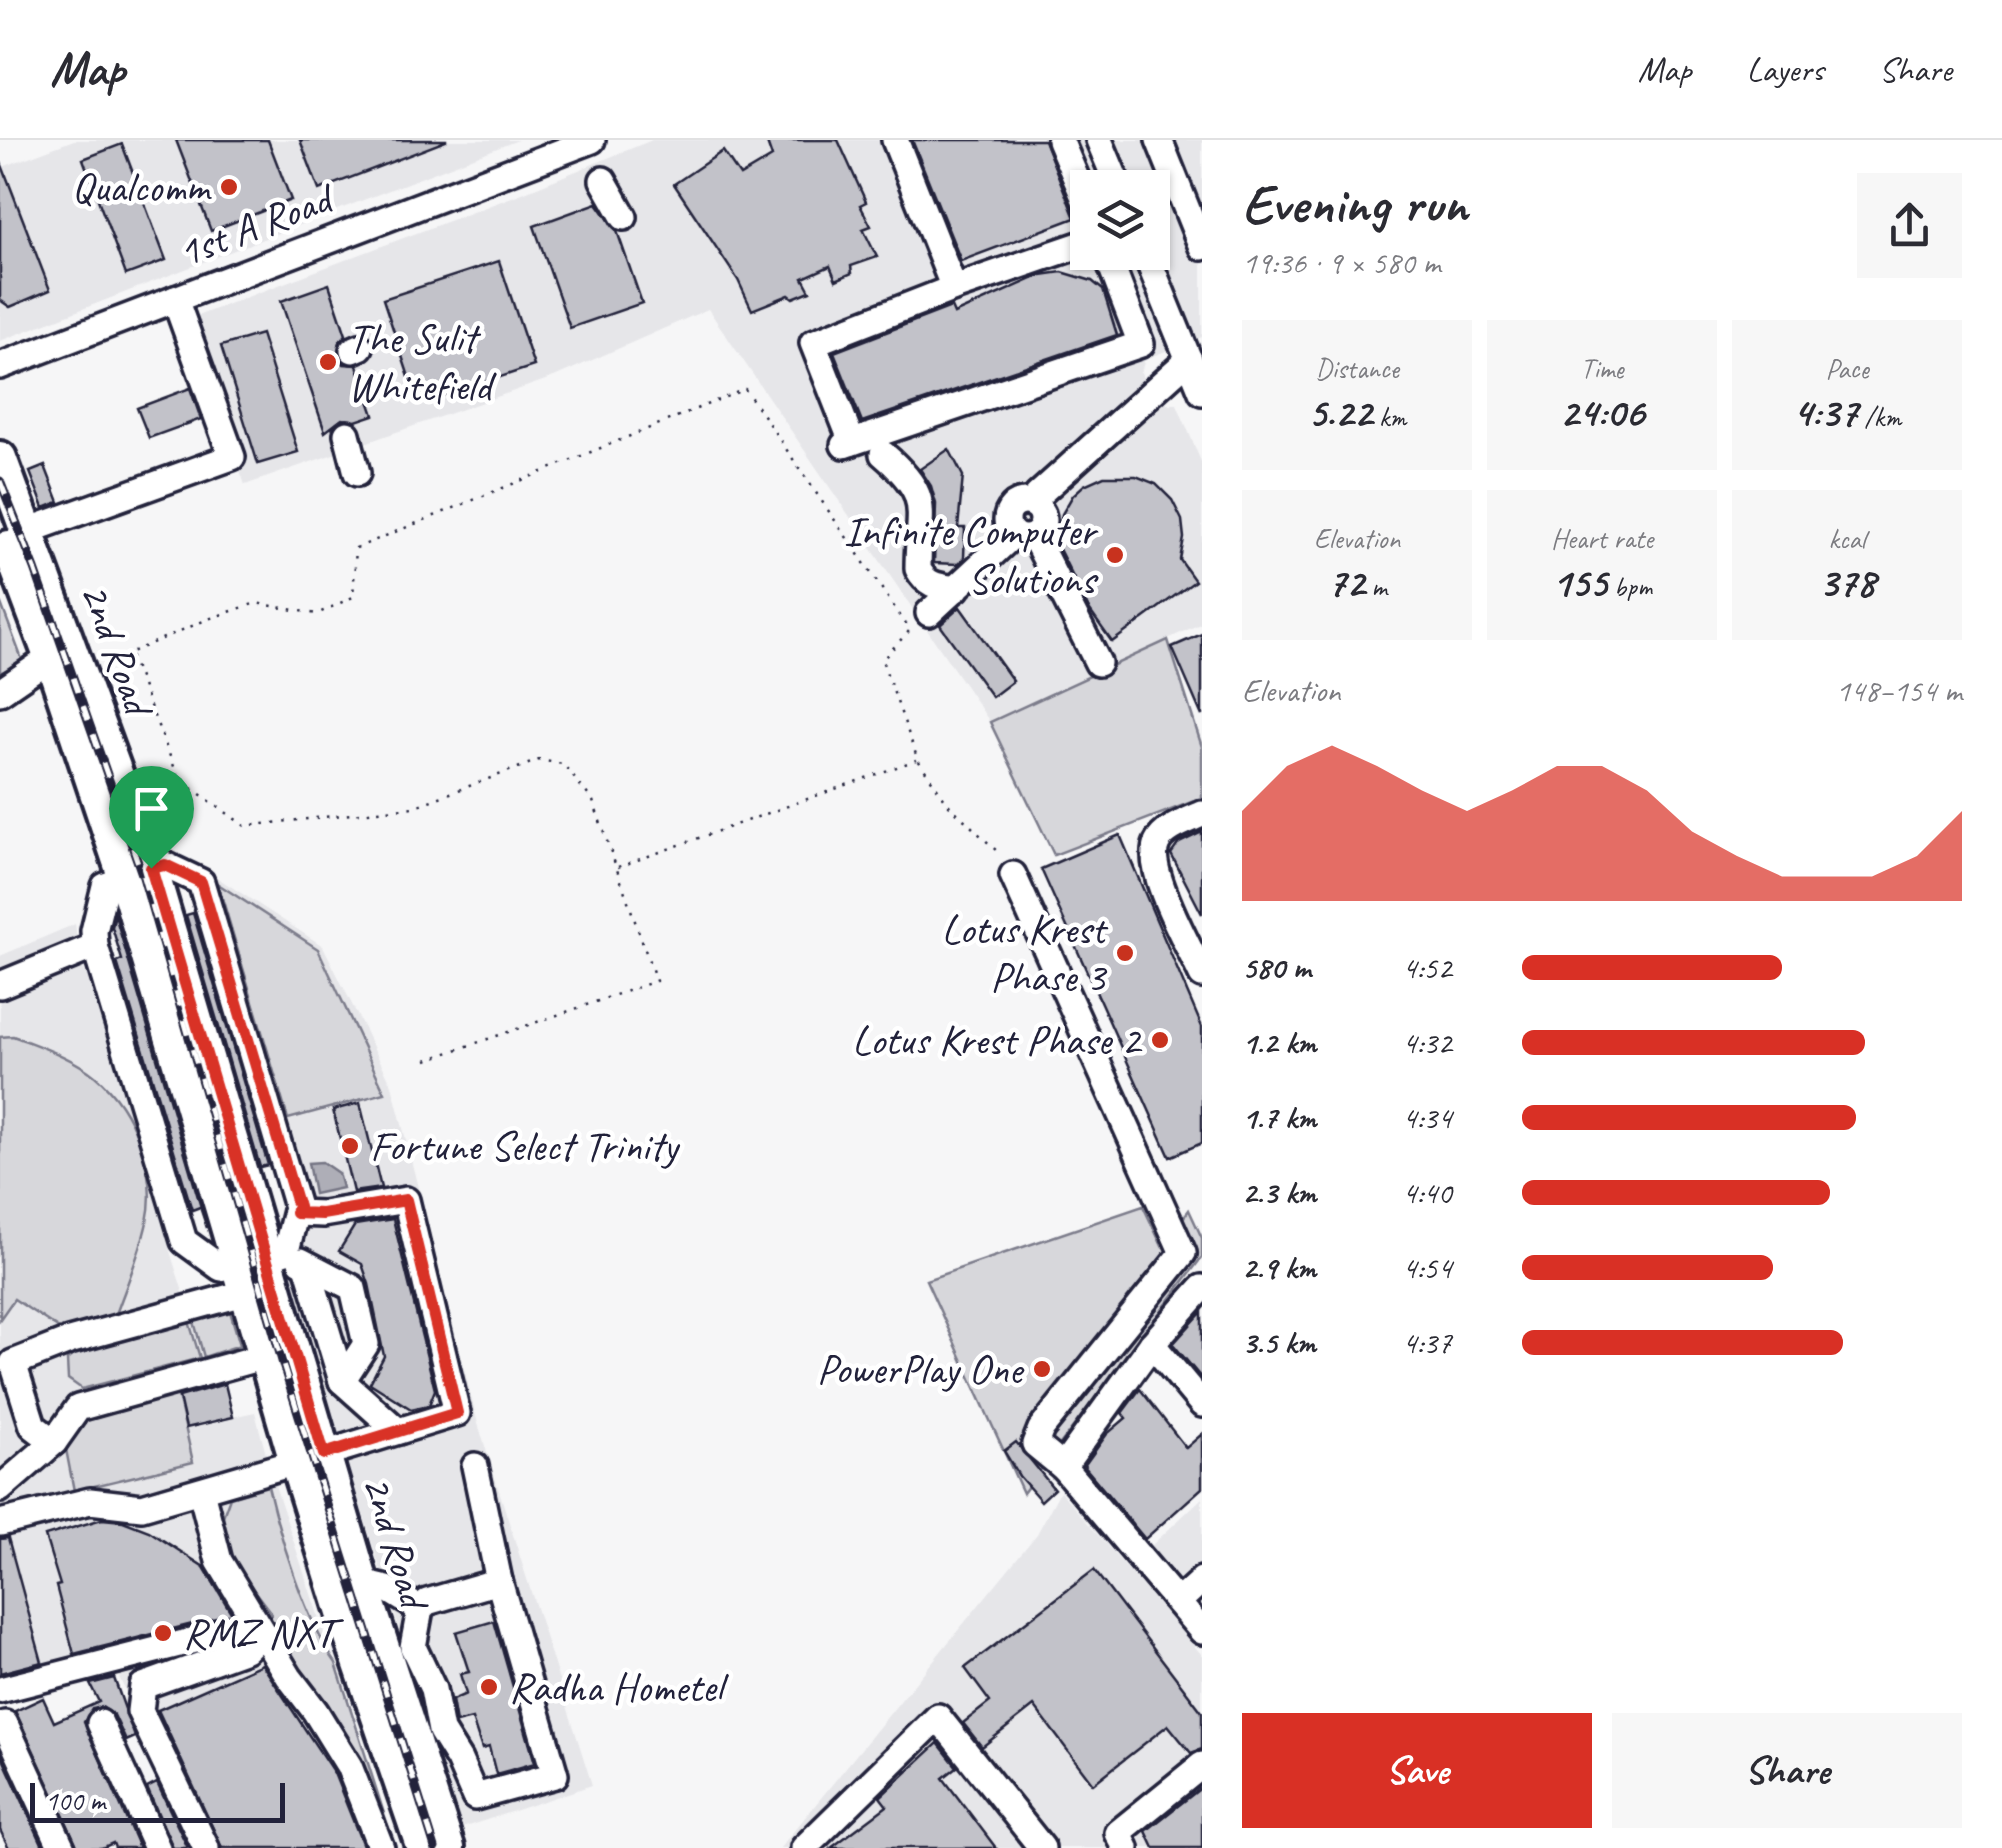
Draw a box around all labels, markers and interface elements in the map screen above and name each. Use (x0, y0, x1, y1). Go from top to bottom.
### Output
text: Map (50, 39, 125, 99)
text: Map (1638, 47, 1691, 92)
text: Layers (1746, 47, 1824, 92)
text: Share (1879, 47, 1952, 92)
place label: Qualcomm (72, 161, 212, 214)
text: Evening run (1242, 169, 1467, 239)
street label: 1st A Road (170, 170, 344, 279)
map controls (1070, 170, 1170, 270)
button: layers (1070, 170, 1170, 270)
button: share (1857, 173, 1962, 278)
marker: Qualcomm (218, 176, 240, 198)
text: 19:36 · 9 × 580 m (1242, 242, 1440, 283)
place label: The Sulit Whitefield (348, 312, 497, 413)
marker: The Sulit Whitefield (317, 351, 339, 373)
text: Distance (1315, 351, 1399, 386)
text: Time (1581, 351, 1623, 386)
text: Pace (1825, 351, 1869, 386)
text: 5.22 (1308, 386, 1372, 439)
text: 24:06 (1560, 386, 1644, 439)
text: 4:37 (1793, 386, 1858, 439)
text: km (1372, 399, 1406, 434)
text: /km (1858, 399, 1901, 434)
place label: Infinite Computer Solutions (844, 505, 1099, 606)
text: Elevation (1314, 521, 1400, 556)
text: Heart rate (1551, 521, 1653, 556)
text: kcal (1828, 521, 1866, 556)
marker: Infinite Computer Solutions (1104, 544, 1126, 566)
text: 72 (1327, 556, 1365, 609)
text: 155 (1552, 556, 1607, 609)
text: 378 (1819, 556, 1875, 609)
text: m (1365, 569, 1387, 604)
text: bpm (1607, 569, 1652, 604)
street label: 2nd Road (68, 576, 166, 726)
text: Elevation (1242, 670, 1340, 711)
text: 148–154 m (1836, 670, 1962, 711)
pin (109, 766, 194, 869)
icon: arrive (124, 781, 179, 836)
place label: Lotus Krest Phase 3 (941, 903, 1109, 1004)
marker: Lotus Krest Phase 3 (1114, 942, 1136, 964)
text: 580 m (1242, 947, 1311, 988)
text: 4:52 (1402, 947, 1452, 988)
place label: Lotus Krest Phase 2 (852, 1014, 1143, 1067)
text: 1.2 km (1242, 1022, 1316, 1063)
text: 4:32 (1402, 1022, 1452, 1063)
marker: Lotus Krest Phase 2 (1149, 1029, 1171, 1051)
text: 1.7 km (1242, 1097, 1316, 1138)
text: 4:34 (1402, 1097, 1452, 1138)
place label: Fortune Select Trinity (370, 1120, 681, 1173)
marker: Fortune Select Trinity (339, 1135, 361, 1157)
text: 2.3 km (1242, 1172, 1316, 1213)
text: 4:40 (1402, 1172, 1452, 1213)
text: 2.9 km (1242, 1247, 1316, 1288)
text: 4:54 (1402, 1247, 1452, 1288)
text: 3.5 km (1242, 1322, 1316, 1363)
text: 4:37 (1402, 1322, 1452, 1363)
place label: PowerPlay One (817, 1343, 1025, 1396)
marker: PowerPlay One (1031, 1358, 1053, 1380)
street label: 2nd Road (350, 1469, 442, 1618)
place label: RMZ NXT (183, 1607, 345, 1660)
marker: RMZ NXT (152, 1622, 174, 1644)
place label: Radha Hometel (509, 1661, 729, 1714)
marker: Radha Hometel (478, 1676, 500, 1698)
button: Save (1242, 1713, 1592, 1828)
button: Share (1612, 1713, 1962, 1828)
scale bar (30, 1778, 285, 1822)
text: 100 m (45, 1783, 105, 1818)

